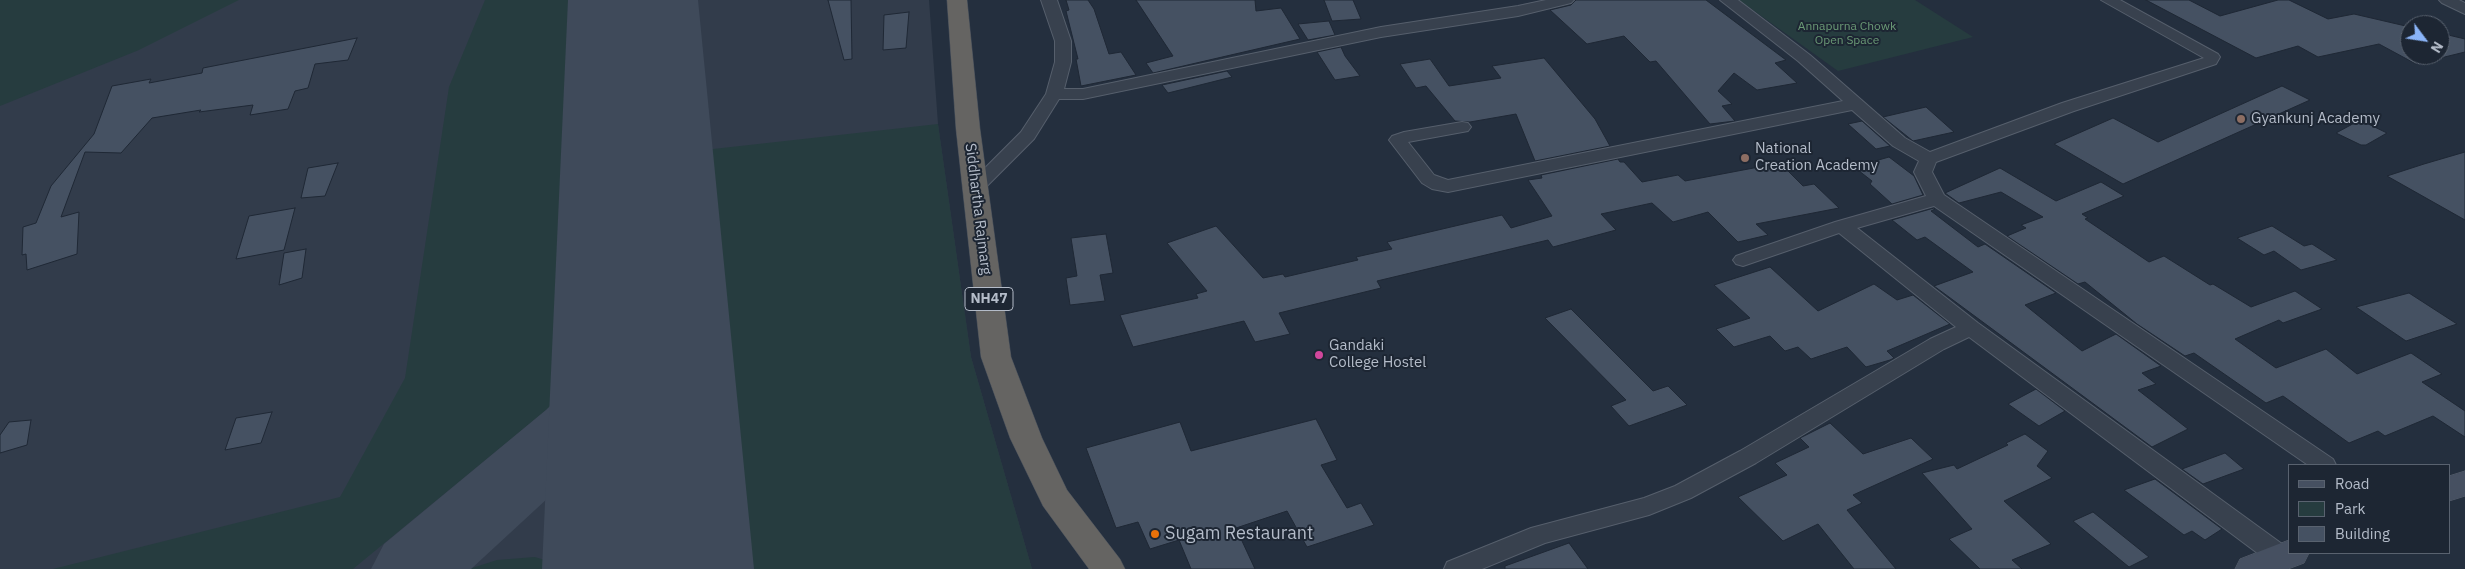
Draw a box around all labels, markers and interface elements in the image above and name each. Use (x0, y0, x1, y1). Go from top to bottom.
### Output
north arrow (2400, 15, 2450, 65)
park label: Annapurna Chowk Open Space (1798, 20, 1896, 48)
text: N (2427, 38, 2447, 56)
place label: Gyankunj Academy (2251, 110, 2380, 128)
marker: Gyankunj Academy (2235, 113, 2247, 125)
place label: National Creation Academy (1755, 140, 1878, 175)
street label: Siddhartha Rajmarg (961, 142, 995, 276)
marker: National Creation Academy (1739, 152, 1751, 164)
road number: NH47 (965, 288, 1013, 310)
place label: Gandaki College Hostel (1329, 337, 1426, 372)
marker: Gandaki College Hostel (1313, 349, 1325, 361)
legend (2288, 464, 2450, 554)
text: Road (2335, 474, 2370, 493)
text: Park (2335, 499, 2365, 518)
place label: Sugam Restaurant (1165, 523, 1313, 545)
text: Building (2335, 524, 2390, 543)
marker: Sugam Restaurant (1149, 528, 1161, 540)

